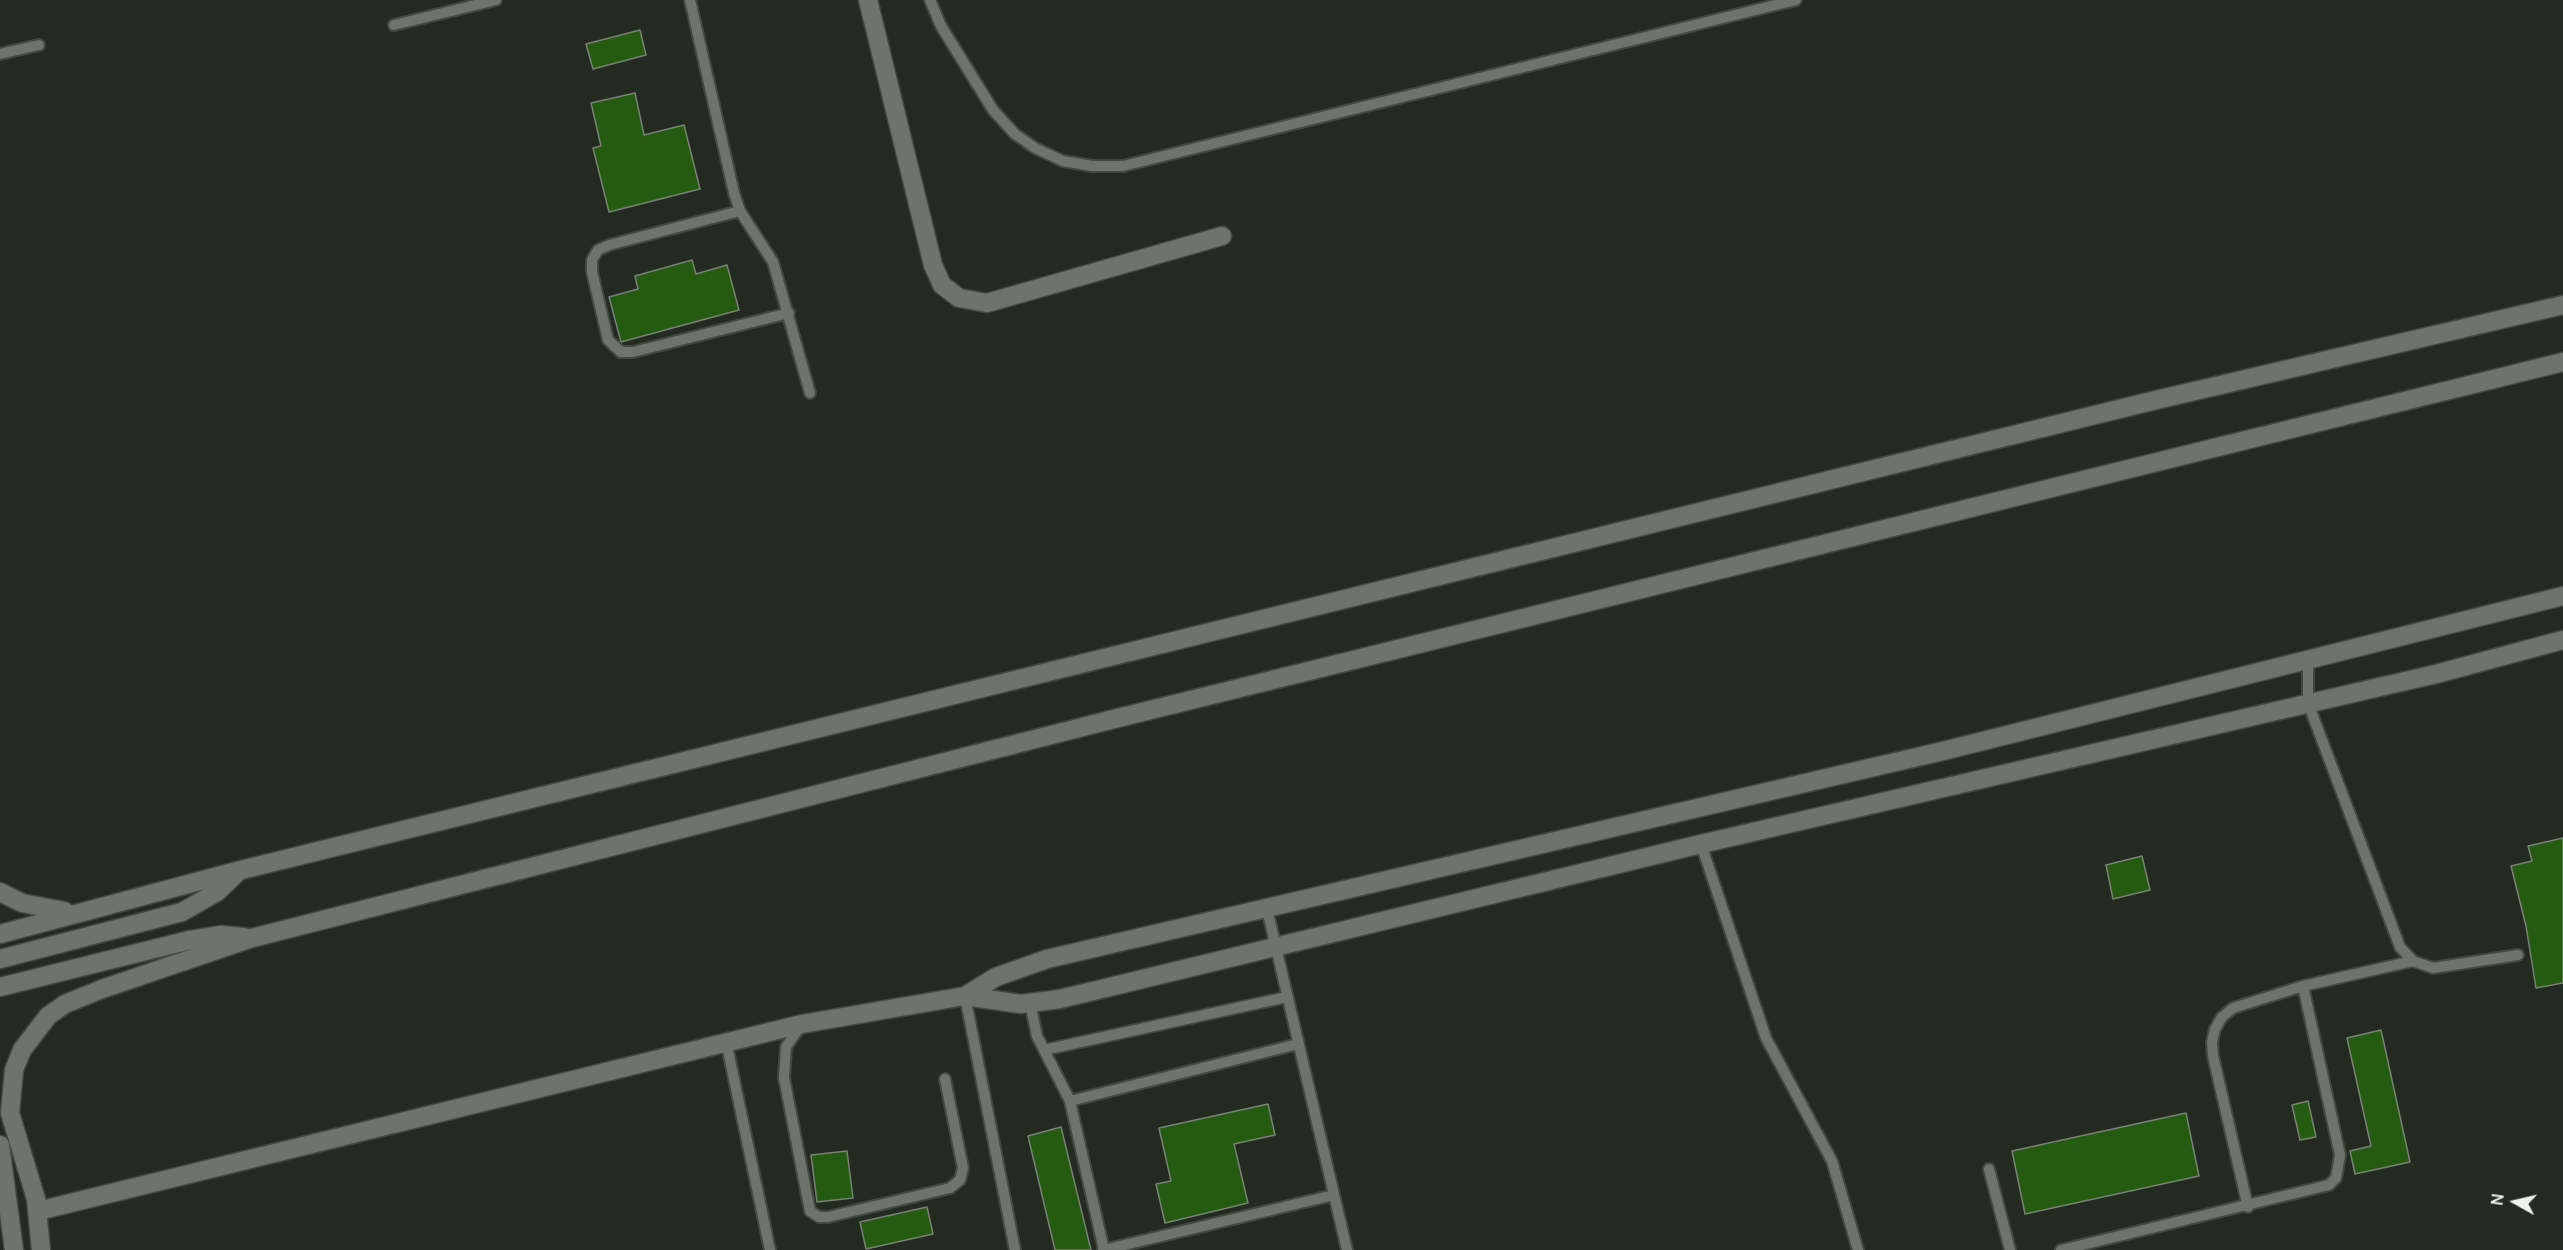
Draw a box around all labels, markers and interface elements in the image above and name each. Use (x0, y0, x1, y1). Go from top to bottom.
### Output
north arrow (2485, 1172, 2545, 1232)
text: N (2485, 1192, 2509, 1207)

